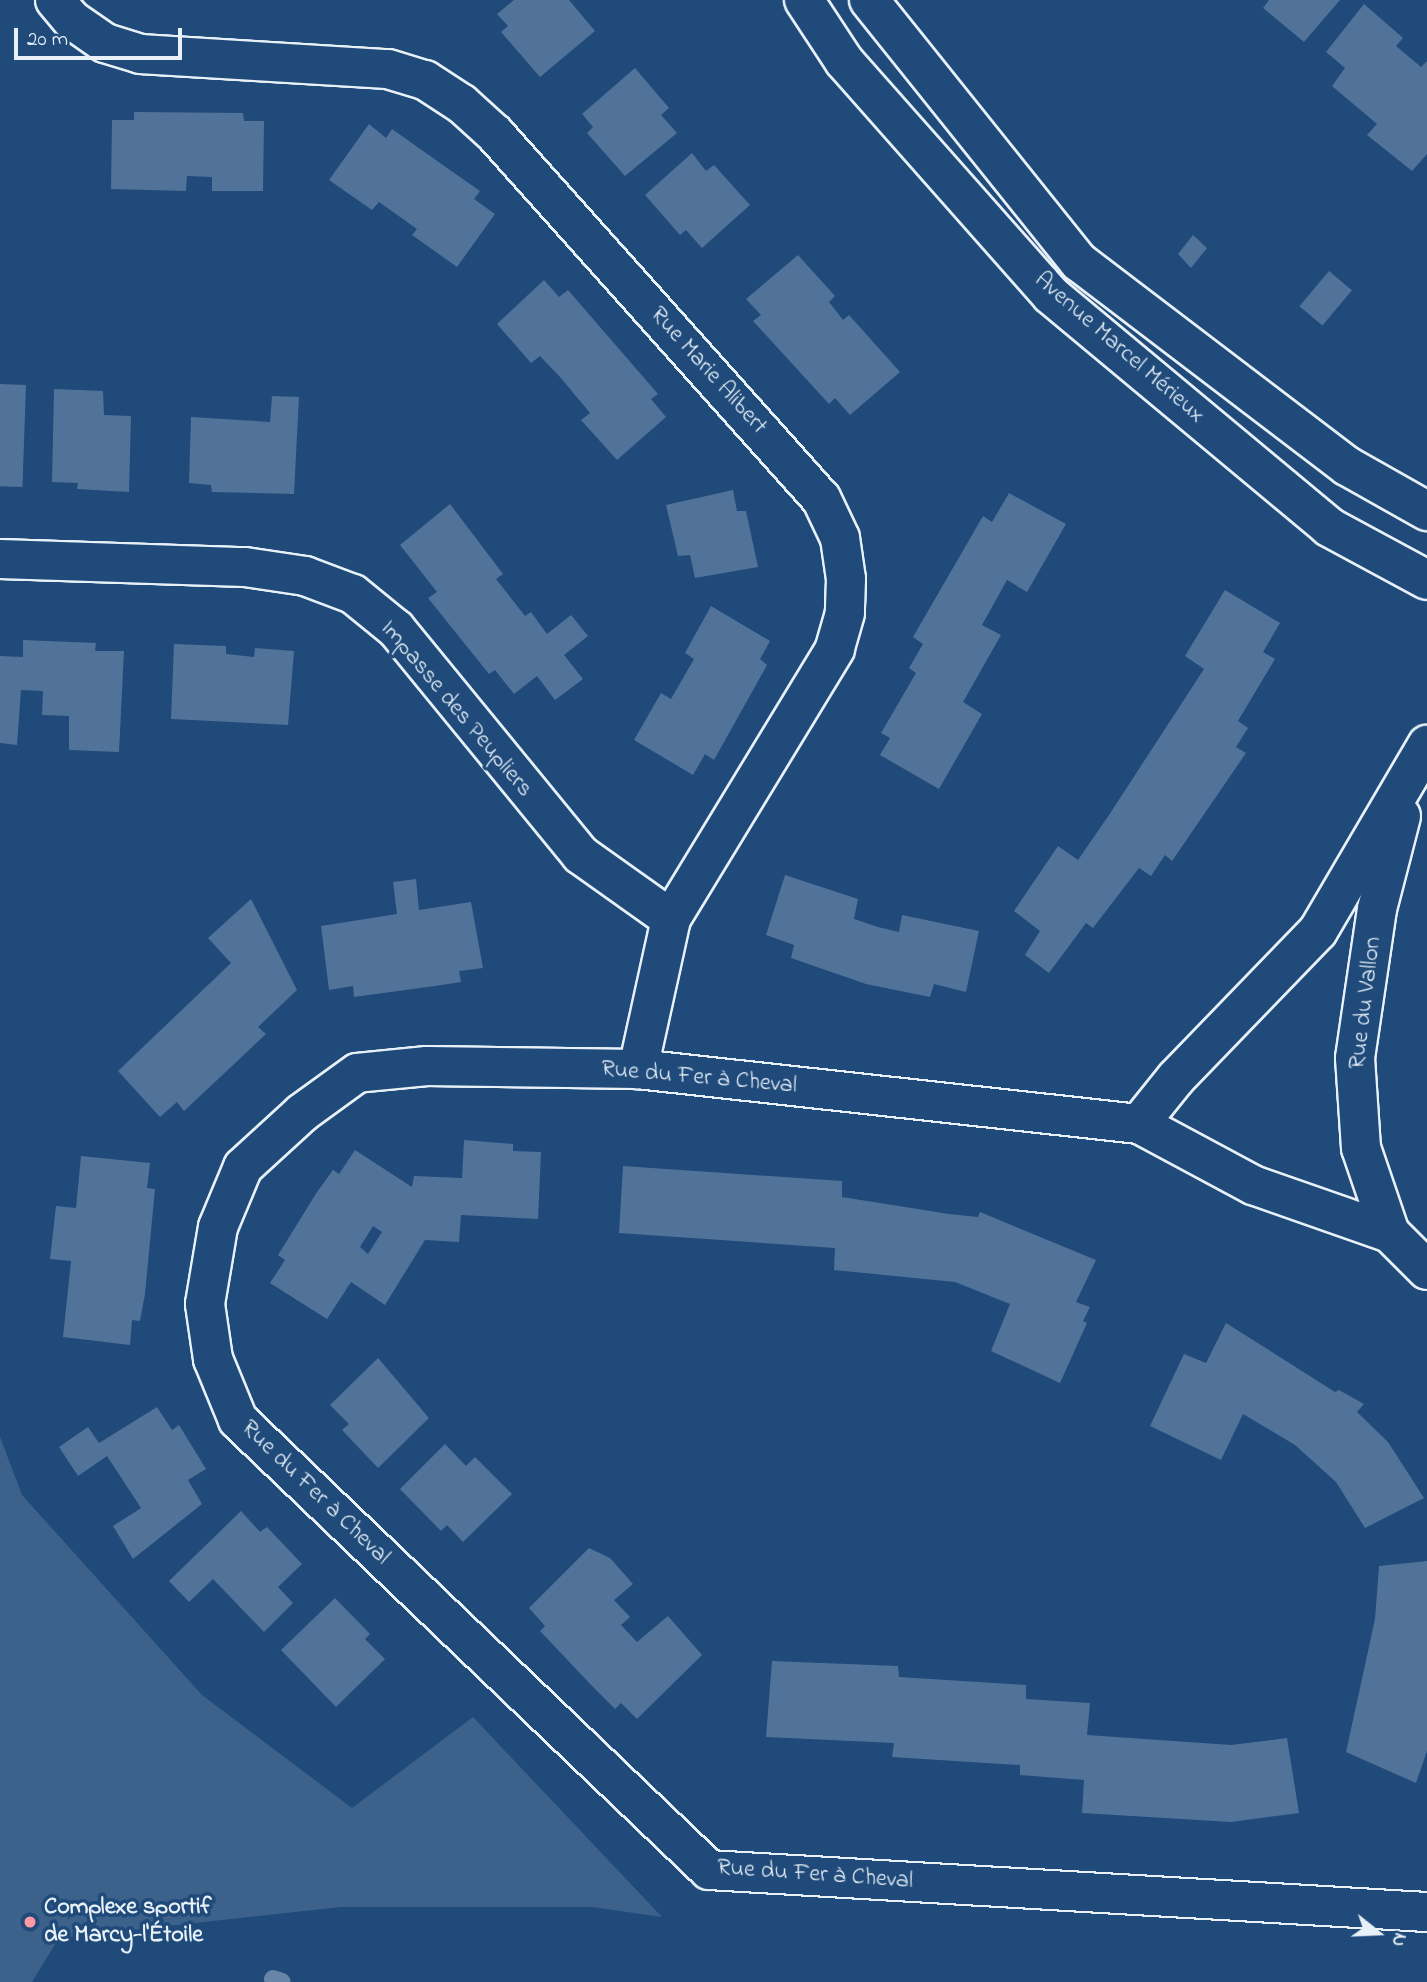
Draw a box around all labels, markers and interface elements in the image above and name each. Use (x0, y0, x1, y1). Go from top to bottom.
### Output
scale bar (18, 14, 186, 58)
text: 20 m (27, 25, 68, 55)
street label: Avenue Marcel Mérieux (1028, 266, 1210, 430)
street label: Rue Marie Alibert (643, 301, 773, 441)
street label: Impasse des Peupliers (374, 615, 538, 803)
street label: Rue du Vallon (1344, 935, 1388, 1071)
street label: Rue du Fer à Cheval (600, 1055, 798, 1101)
street label: Rue du Fer à Cheval (234, 1414, 396, 1572)
street label: Rue du Fer à Cheval (716, 1854, 914, 1896)
place label: Complexe sportif de Marcy-l'Étoile (44, 1894, 212, 1950)
north arrow (1343, 1898, 1413, 1968)
marker: Complexe sportif de Marcy-l'Étoile (22, 1914, 38, 1930)
text: N (1384, 1929, 1413, 1950)

